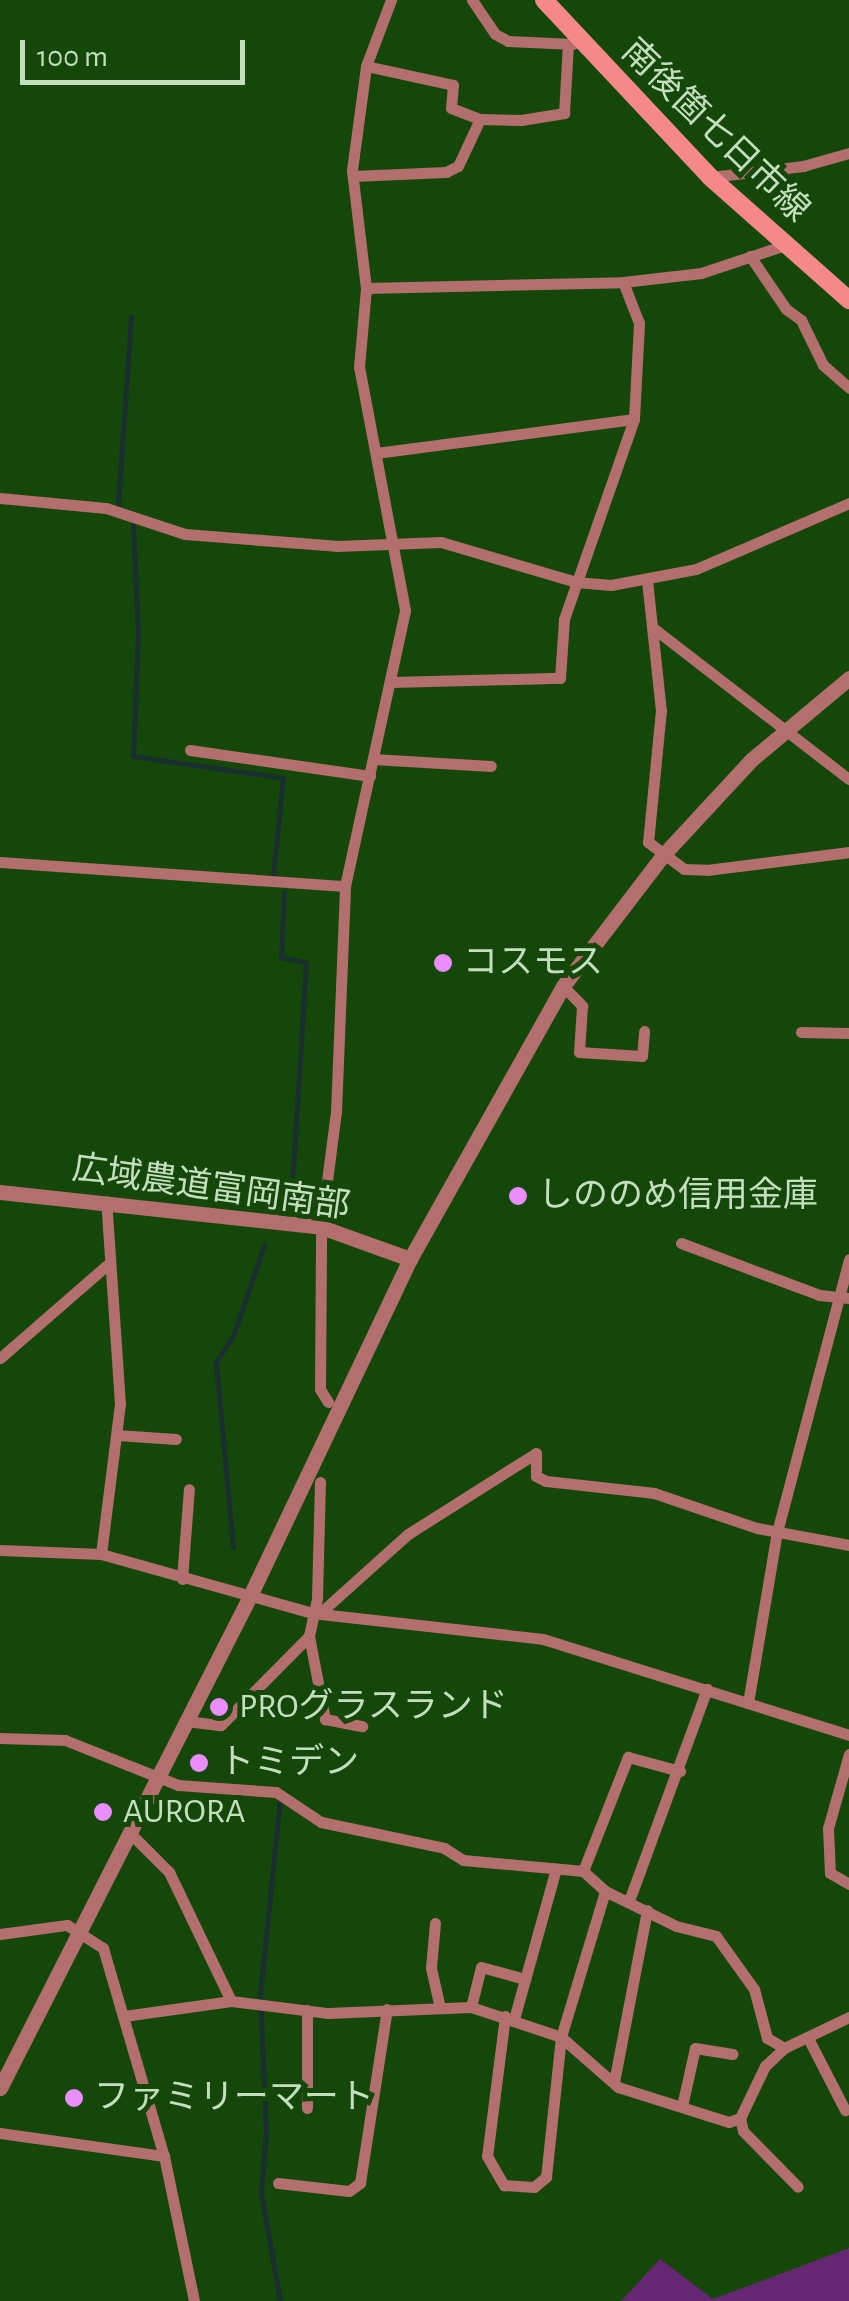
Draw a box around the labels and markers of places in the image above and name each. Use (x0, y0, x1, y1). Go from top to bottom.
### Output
place label: コスモス (463, 942, 603, 984)
marker: コスモス (432, 952, 454, 974)
place label: しののめ信用金庫 (538, 1175, 818, 1217)
marker: しののめ信用金庫 (507, 1185, 529, 1207)
place label: PROグラスランド (239, 1686, 508, 1728)
marker: PROグラスランド (208, 1696, 230, 1718)
place label: トミデン (219, 1742, 359, 1784)
marker: トミデン (188, 1752, 210, 1774)
place label: AURORA (123, 1791, 245, 1833)
marker: AURORA (92, 1801, 114, 1823)
place label: ファミリーマート (94, 2077, 374, 2119)
marker: ファミリーマート (63, 2087, 85, 2109)

